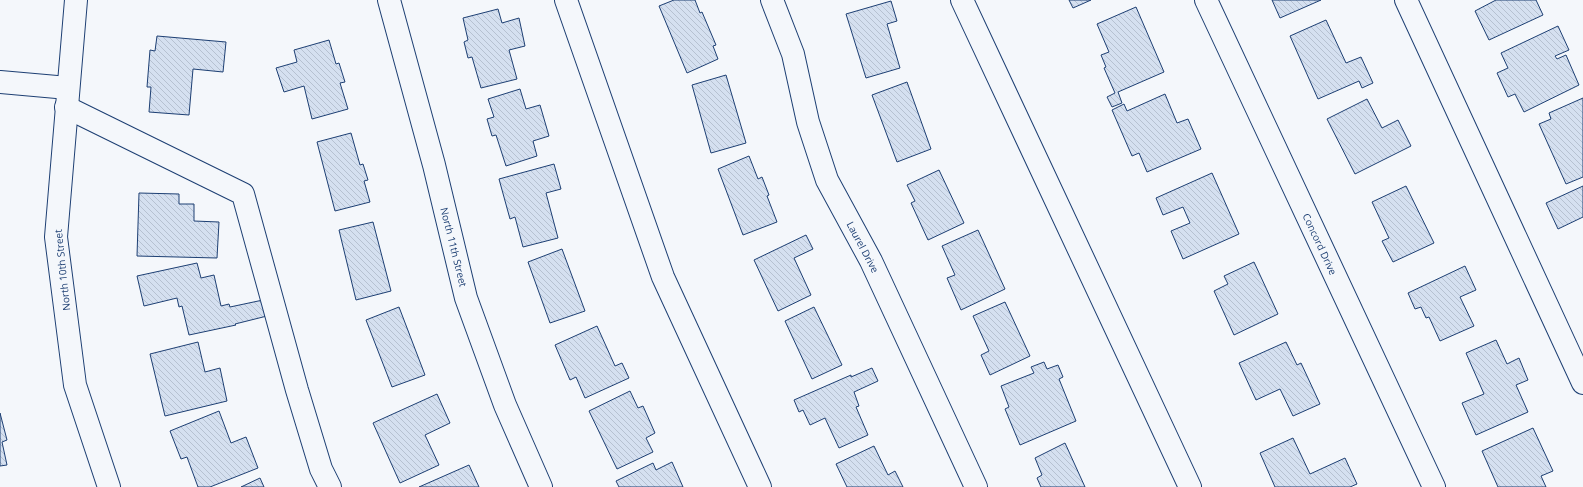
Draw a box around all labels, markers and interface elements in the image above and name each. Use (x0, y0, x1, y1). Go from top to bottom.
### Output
street label: North 11th Street (437, 206, 471, 289)
street label: Concord Drive (1300, 211, 1341, 277)
street label: Laurel Drive (844, 219, 883, 275)
street label: North 10th Street (51, 228, 73, 311)

